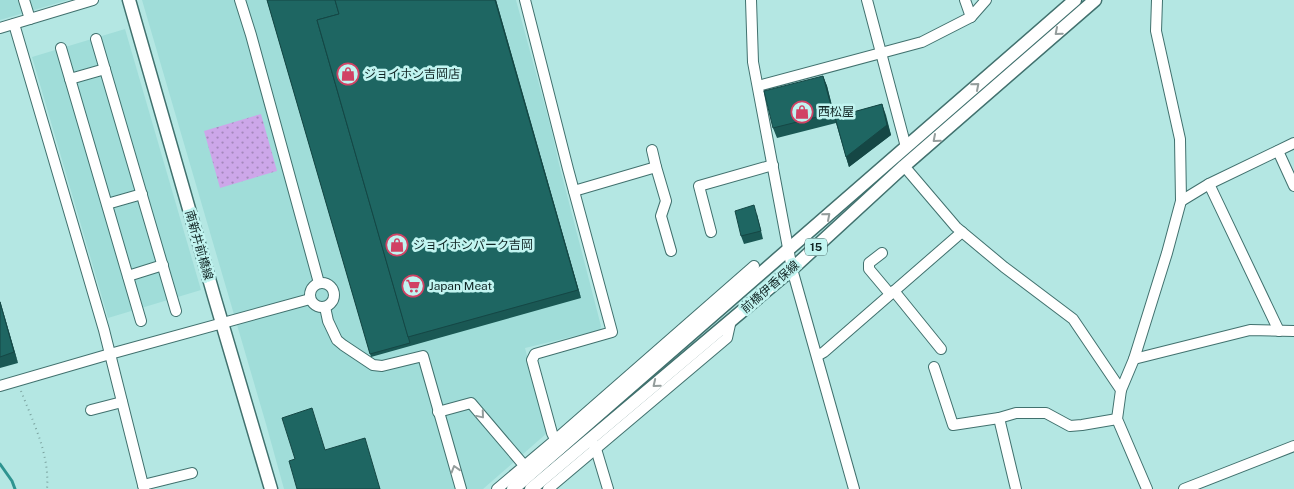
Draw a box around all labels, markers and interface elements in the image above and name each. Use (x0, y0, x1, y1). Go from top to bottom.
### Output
one-way arrow (1055, 26, 1064, 35)
shop icon: ジョイホン吉岡店 (336, 62, 360, 86)
place label: ジョイホン吉岡店 (364, 67, 460, 81)
one-way arrow (971, 83, 980, 92)
shop icon: 西松屋 (790, 100, 814, 124)
place label: 西松屋 (818, 105, 854, 119)
one-way arrow (932, 133, 941, 142)
street label: 南新井前橋線 (182, 208, 216, 282)
one-way arrow (822, 212, 831, 221)
shop icon: ジョイホンパーク吉岡 (385, 233, 409, 257)
place label: ジョイホンパーク吉岡 (413, 238, 533, 252)
road number: 15 (805, 238, 827, 256)
street label: 前橋伊香保線 (738, 258, 802, 316)
supermarket icon: Japan Meat (401, 274, 425, 298)
place label: Japan Meat (429, 279, 492, 293)
one-way arrow (652, 378, 661, 387)
one-way arrow (475, 409, 483, 418)
one-way arrow (450, 466, 460, 474)

